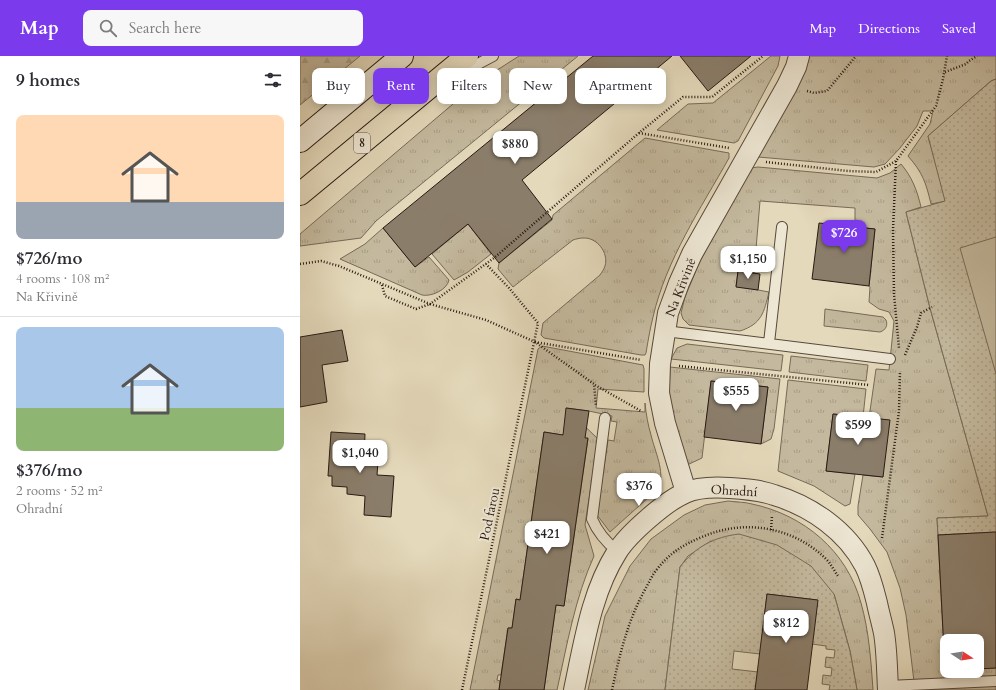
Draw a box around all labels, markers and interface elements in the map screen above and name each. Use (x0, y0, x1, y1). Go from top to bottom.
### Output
search box (83, 10, 363, 46)
text: Map (20, 15, 59, 41)
icon: search (97, 17, 119, 39)
text: Search here (129, 18, 201, 38)
text: Map (810, 19, 836, 38)
text: Directions (858, 19, 920, 38)
text: Saved (942, 19, 976, 38)
chip: Buy (312, 68, 365, 104)
chip: Rent (373, 68, 429, 104)
chip: Filters (437, 68, 501, 104)
chip: New (509, 68, 567, 104)
chip: Apartment (575, 68, 666, 104)
text: 9 homes (16, 69, 80, 92)
icon: filters (262, 69, 284, 91)
pin: $880 (491, 131, 539, 165)
road number: 8 (354, 133, 370, 153)
text: $880 (502, 135, 528, 153)
icon: home (114, 141, 186, 213)
pin: $726 (820, 220, 868, 254)
text: $726 (831, 224, 857, 242)
pin: $1,150 (715, 246, 781, 280)
text: $726/mo (16, 247, 82, 270)
text: $1,150 (729, 250, 767, 268)
street label: Na Křivině (661, 255, 700, 319)
text: 4 rooms · 108 m² (16, 270, 109, 288)
text: Na Křivině (16, 288, 78, 306)
icon: home (114, 353, 186, 425)
pin: $555 (712, 378, 760, 412)
text: $555 (723, 382, 749, 400)
pin: $599 (834, 412, 882, 446)
text: $599 (845, 416, 871, 434)
pin: $1,040 (327, 440, 393, 474)
text: $1,040 (341, 444, 379, 462)
text: $376/mo (16, 459, 82, 482)
pin: $376 (615, 473, 663, 507)
text: $376 (626, 477, 652, 495)
street label: Ohradní (710, 481, 758, 501)
text: 2 rooms · 52 m² (16, 482, 103, 500)
street label: Pod farou (476, 486, 504, 542)
text: Ohradní (16, 500, 63, 518)
pin: $421 (523, 521, 571, 555)
text: $421 (534, 525, 560, 543)
pin: $812 (762, 610, 810, 644)
text: $812 (773, 614, 799, 632)
north arrow (940, 634, 984, 678)
map controls (940, 634, 984, 678)

